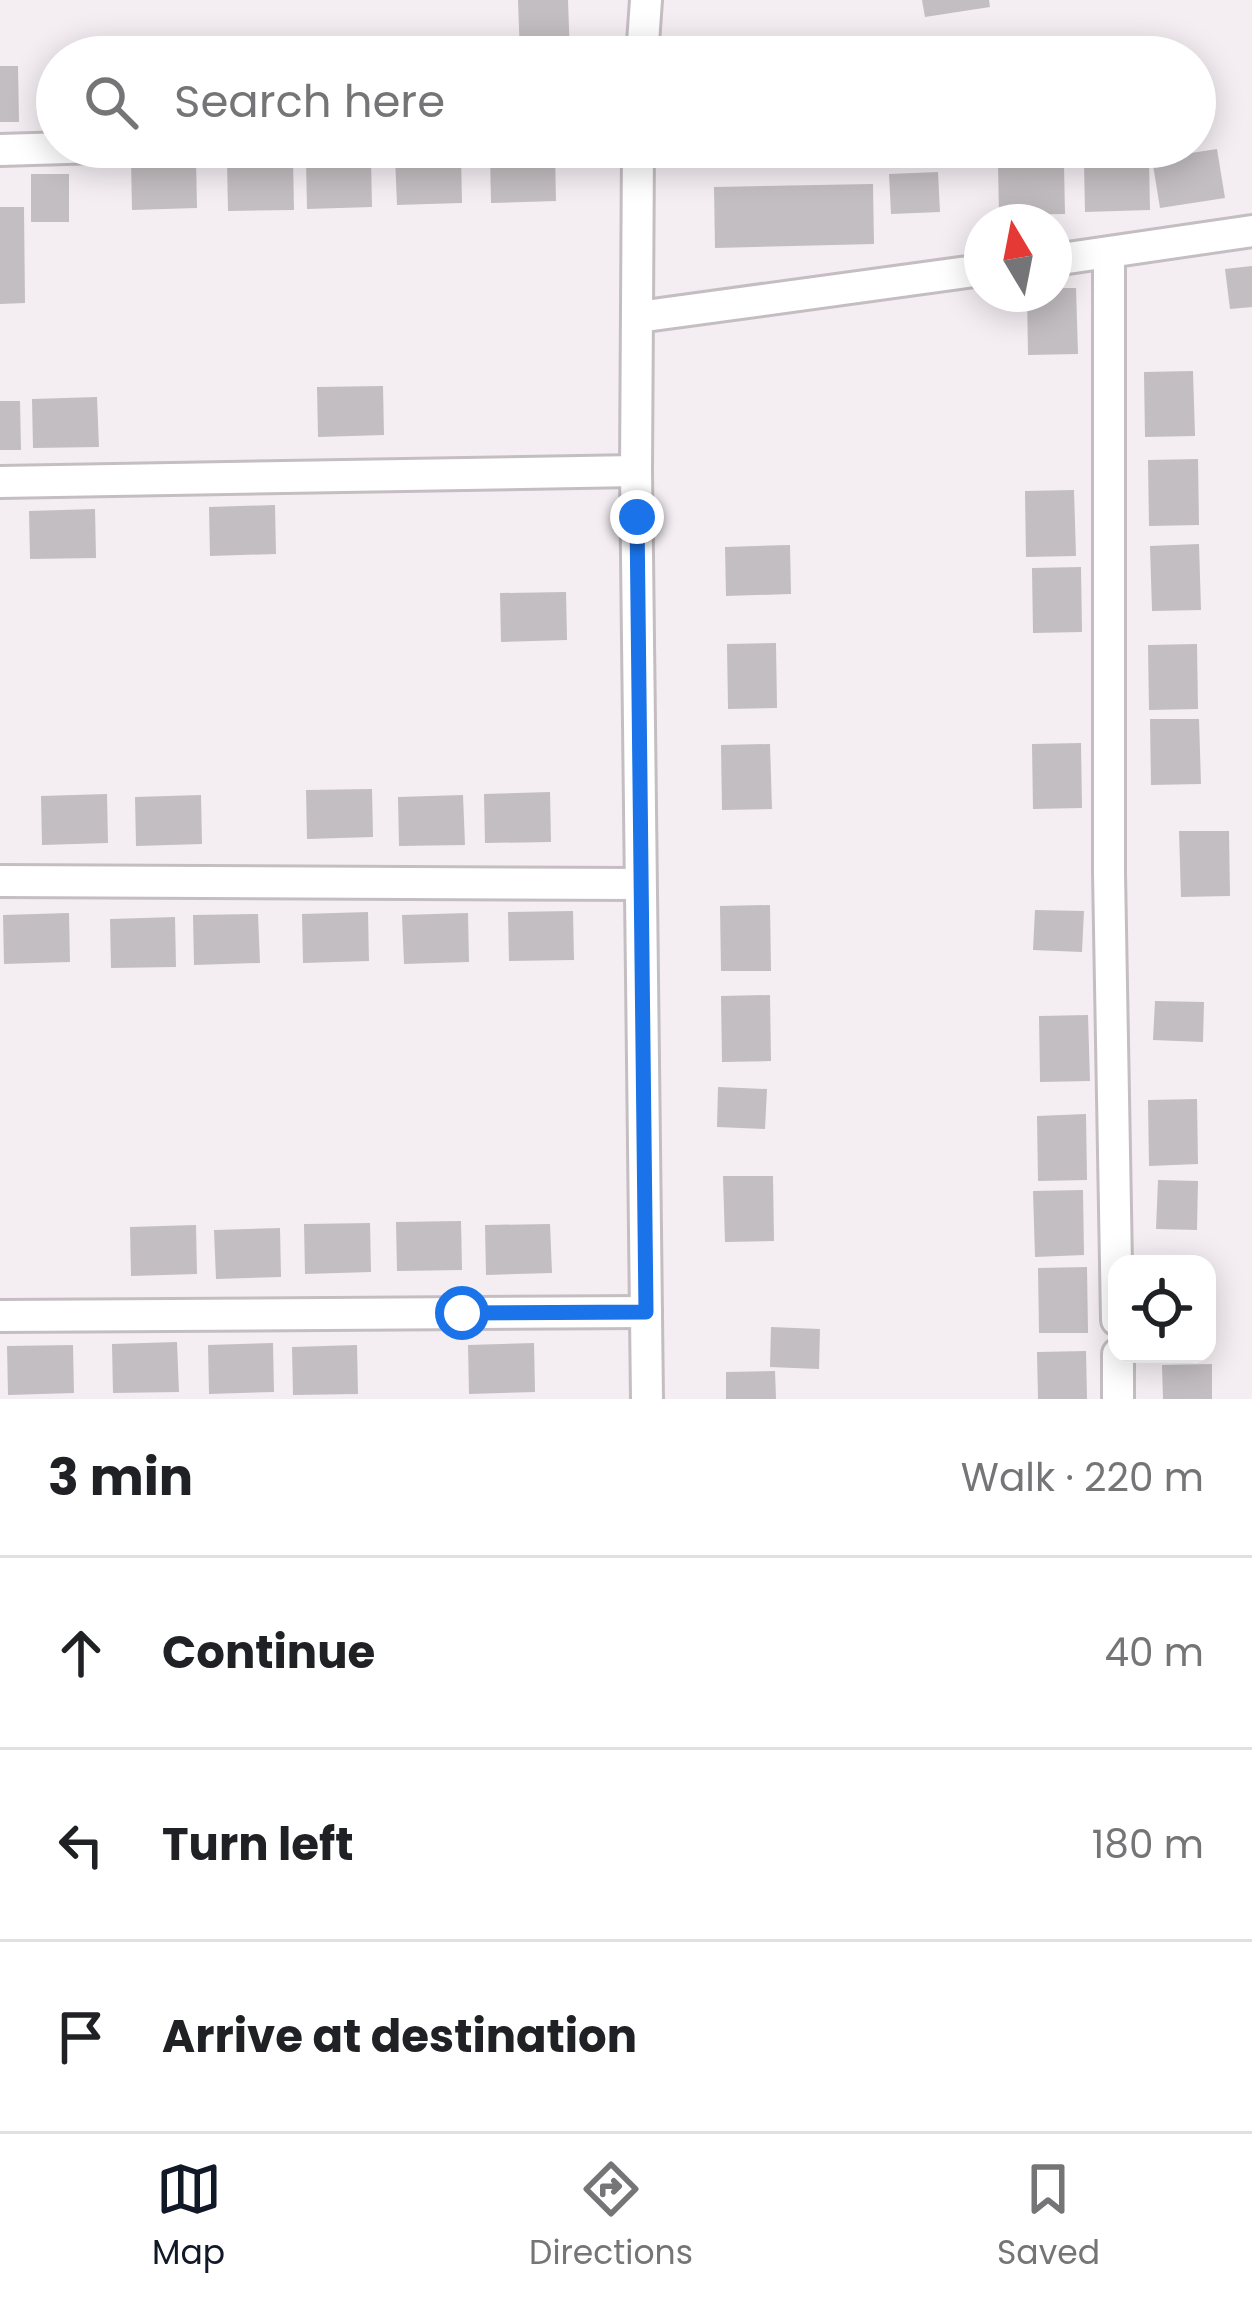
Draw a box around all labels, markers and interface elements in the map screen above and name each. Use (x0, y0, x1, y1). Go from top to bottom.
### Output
search box (36, 36, 1216, 168)
icon: search (78, 69, 144, 135)
text: Search here (174, 70, 445, 133)
north arrow (964, 204, 1072, 312)
route end (610, 490, 664, 544)
map controls (1108, 1255, 1216, 1363)
button: locate (1108, 1255, 1216, 1363)
route start (435, 1286, 489, 1340)
text: 3 min (48, 1441, 193, 1513)
text: Walk · 220 m (961, 1450, 1204, 1505)
icon: ahead (48, 1620, 114, 1686)
text: Continue (162, 1621, 375, 1684)
text: 40 m (1104, 1625, 1204, 1680)
icon: left (48, 1812, 114, 1878)
text: Turn left (162, 1813, 354, 1876)
text: 180 m (1092, 1817, 1204, 1872)
icon: arrive (48, 2004, 114, 2070)
text: Arrive at destination (162, 2005, 637, 2068)
tab: Map (152, 2156, 225, 2278)
tab: Directions (529, 2156, 693, 2278)
tab: Saved (997, 2156, 1100, 2278)

